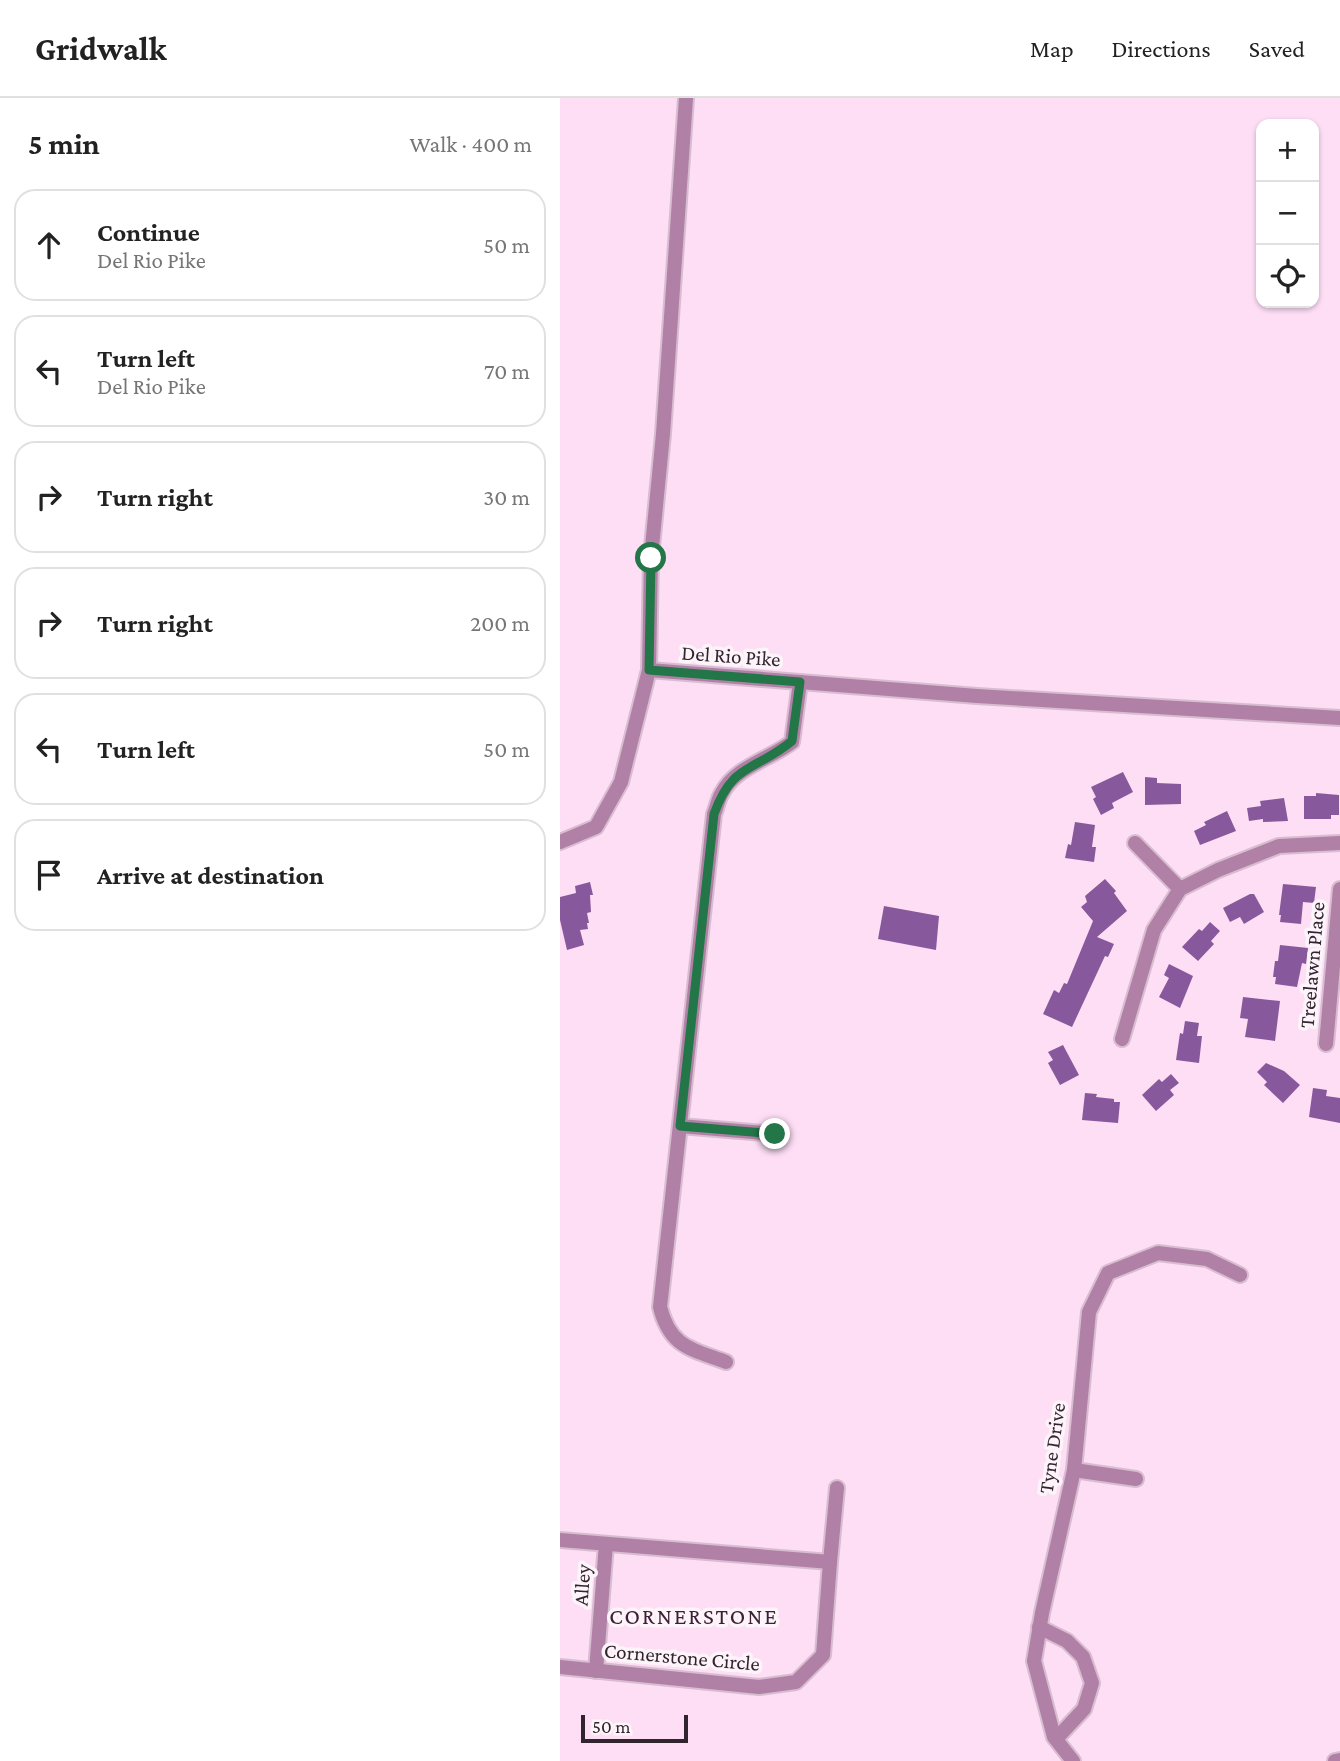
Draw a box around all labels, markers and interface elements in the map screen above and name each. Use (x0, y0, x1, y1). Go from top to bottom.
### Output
text: Gridwalk (35, 30, 167, 67)
text: Map (1030, 35, 1074, 62)
text: Directions (1112, 35, 1211, 62)
text: Saved (1249, 35, 1305, 62)
map controls (1256, 119, 1319, 308)
button: + (1256, 119, 1319, 182)
text: 5 min (28, 127, 100, 160)
text: Walk · 400 m (410, 131, 532, 157)
button: − (1256, 182, 1319, 245)
text: Continue (97, 218, 200, 247)
icon: ahead (30, 226, 68, 264)
text: 50 m (483, 232, 530, 258)
button: locate (1256, 245, 1319, 308)
text: Del Rio Pike (97, 247, 206, 273)
text: Turn left (97, 344, 195, 373)
icon: left (30, 352, 68, 390)
text: 70 m (484, 358, 530, 384)
text: Del Rio Pike (97, 373, 206, 399)
icon: right (30, 478, 68, 516)
text: Turn right (97, 483, 213, 512)
text: 30 m (483, 484, 530, 510)
route start (635, 542, 666, 573)
icon: right (30, 604, 68, 642)
text: Turn right (97, 609, 213, 638)
text: 200 m (470, 610, 530, 636)
street label: Del Rio Pike (681, 641, 781, 671)
icon: left (30, 730, 68, 768)
text: Turn left (97, 735, 195, 764)
text: 50 m (483, 736, 530, 762)
icon: arrive (30, 856, 68, 894)
text: Arrive at destination (97, 861, 324, 890)
street label: Treelawn Place (1295, 901, 1329, 1029)
route end (759, 1118, 790, 1149)
street label: Tyne Drive (1034, 1401, 1070, 1495)
street label: Alley (569, 1563, 595, 1607)
district label: CORNERSTONE (609, 1603, 779, 1629)
street label: Cornerstone Circle (603, 1638, 761, 1676)
scale bar (581, 1712, 688, 1744)
text: 50 m (592, 1716, 631, 1737)

